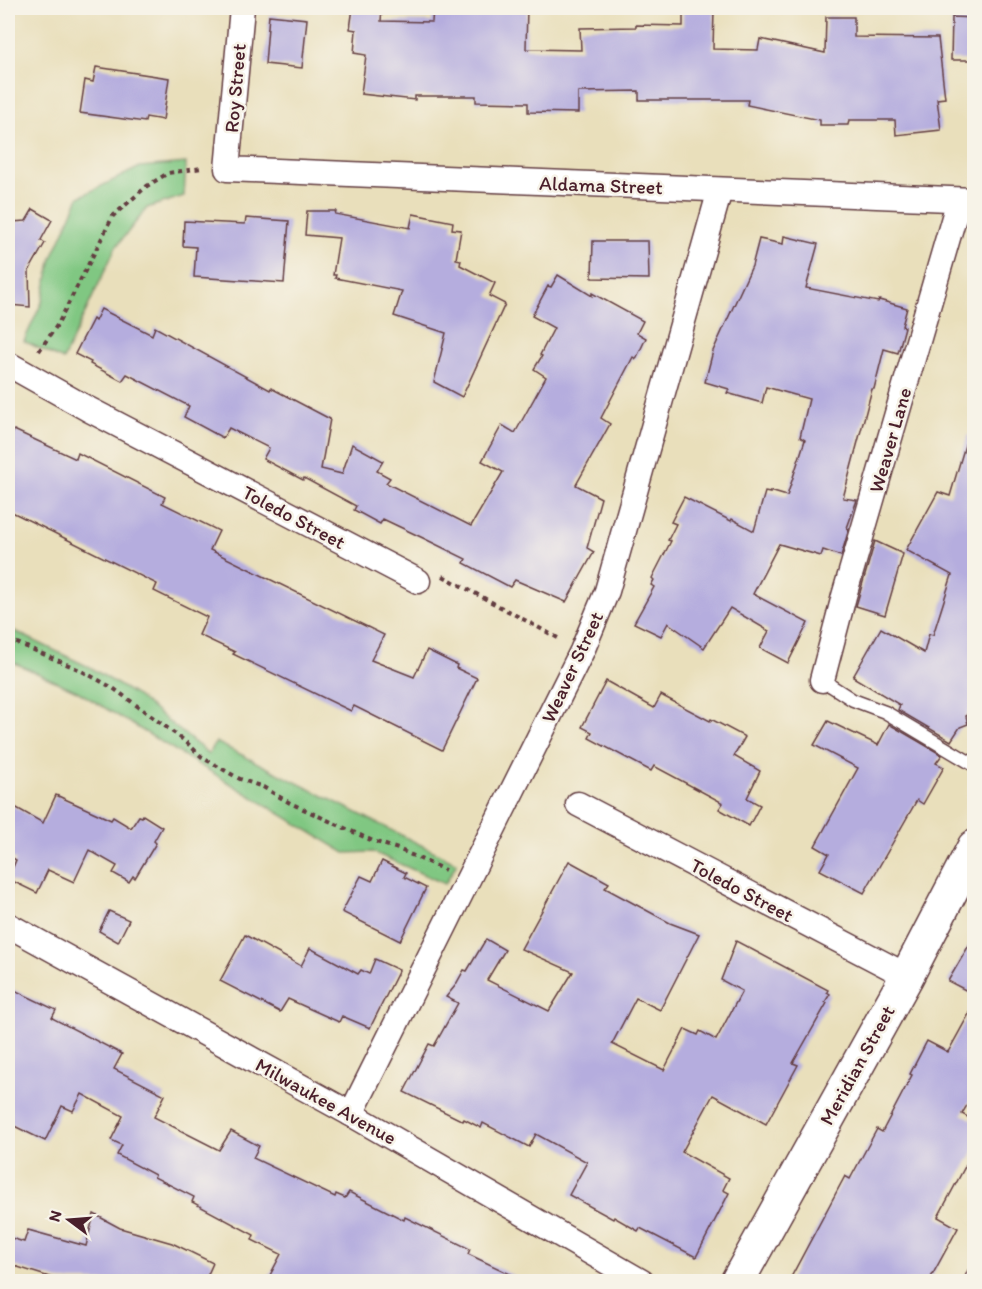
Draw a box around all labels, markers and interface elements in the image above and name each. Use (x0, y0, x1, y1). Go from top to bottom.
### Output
street label: Roy Street (219, 42, 251, 134)
street label: Aldama Street (539, 171, 663, 199)
street label: Weaver Lane (864, 385, 916, 495)
street label: Toledo Street (238, 480, 350, 554)
street label: Weaver Street (536, 607, 608, 726)
street label: Toledo Street (686, 853, 798, 927)
street label: Meridian Street (814, 1001, 900, 1129)
street label: Milwaukee Avenue (251, 1052, 401, 1150)
north arrow (39, 1190, 99, 1250)
text: N (44, 1208, 66, 1224)

